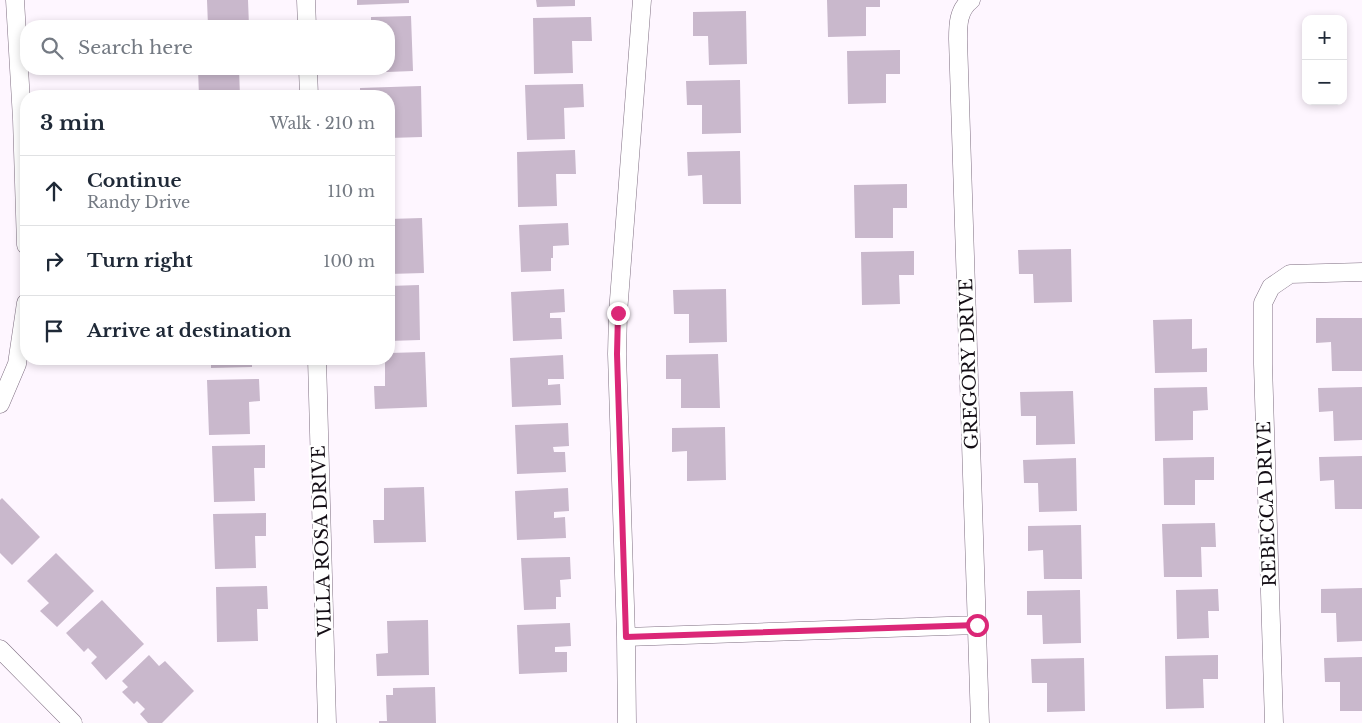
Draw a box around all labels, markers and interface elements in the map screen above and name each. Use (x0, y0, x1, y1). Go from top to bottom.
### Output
map controls (1302, 15, 1347, 105)
button: + (1302, 15, 1347, 60)
search box (20, 20, 395, 75)
icon: search (38, 34, 66, 62)
text: Search here (78, 36, 193, 59)
button: − (1302, 60, 1347, 105)
text: 3 min (40, 110, 105, 136)
text: Walk · 210 m (270, 113, 375, 133)
text: Continue (87, 169, 182, 192)
icon: ahead (40, 177, 68, 205)
text: 110 m (328, 181, 375, 201)
text: Randy Drive (87, 192, 190, 212)
icon: right (40, 247, 68, 275)
text: Turn right (87, 249, 193, 272)
text: 100 m (323, 251, 375, 271)
street label: GREGORY DRIVE (955, 278, 983, 450)
route end (607, 302, 630, 325)
icon: arrive (40, 317, 68, 345)
text: Arrive at destination (87, 319, 291, 342)
street label: REBECCA DRIVE (1253, 421, 1281, 587)
street label: VILLA ROSA DRIVE (308, 445, 336, 638)
route start (966, 614, 989, 637)

